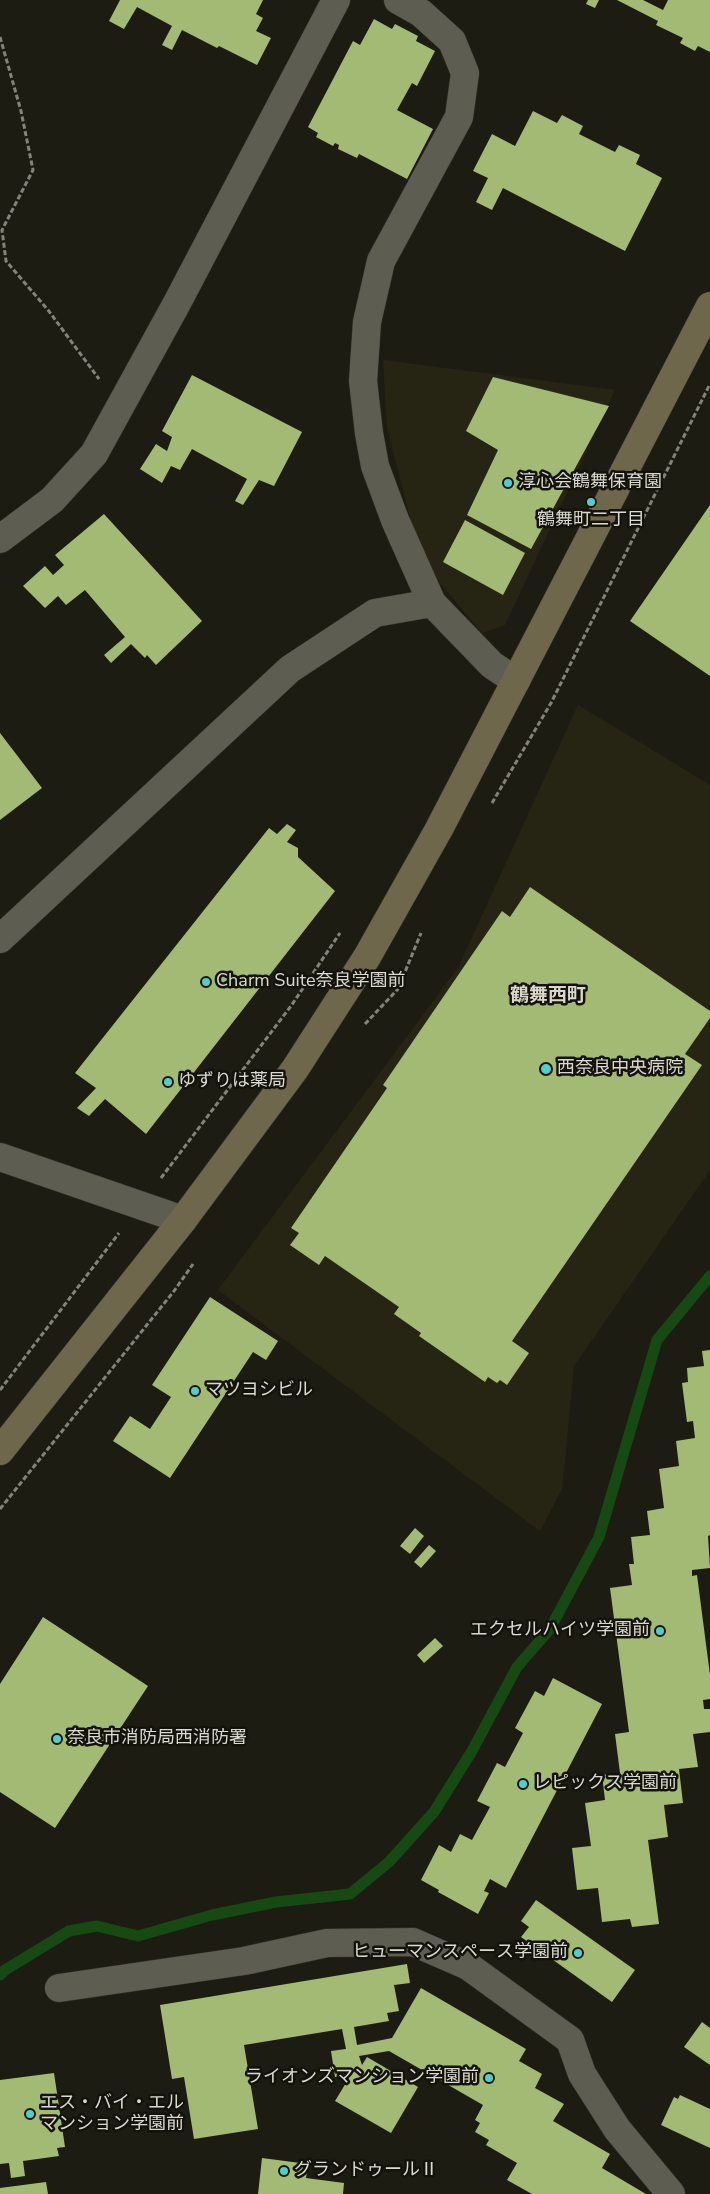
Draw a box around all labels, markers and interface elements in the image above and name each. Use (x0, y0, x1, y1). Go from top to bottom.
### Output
place label: 淳心会鶴舞保育園 (518, 472, 662, 494)
marker: 淳心会鶴舞保育園 (502, 477, 514, 489)
marker: 鶴舞町二丁目 (585, 496, 597, 508)
place label: 鶴舞町二丁目 (537, 510, 645, 532)
place label: Charm Suite奈良学園前 (216, 971, 405, 993)
marker: Charm Suite奈良学園前 (200, 976, 212, 988)
district label: 鶴舞西町 (510, 985, 586, 1007)
place label: 西奈良中央病院 (557, 1058, 683, 1080)
marker: 西奈良中央病院 (539, 1062, 553, 1076)
place label: ゆずりは薬局 (178, 1071, 286, 1093)
marker: ゆずりは薬局 (162, 1076, 174, 1088)
place label: マツヨシビル (205, 1380, 313, 1402)
marker: マツヨシビル (189, 1385, 201, 1397)
place label: エクセルハイツ学園前 (470, 1620, 650, 1642)
marker: エクセルハイツ学園前 (654, 1625, 666, 1637)
place label: 奈良市消防局西消防署 (67, 1728, 247, 1750)
marker: 奈良市消防局西消防署 (51, 1733, 63, 1745)
place label: レピックス学園前 (533, 1773, 677, 1795)
marker: レピックス学園前 (517, 1778, 529, 1790)
place label: ヒューマンスペース学園前 (352, 1942, 568, 1964)
marker: ヒューマンスペース学園前 (572, 1947, 584, 1959)
place label: ライオンズマンション学園前 (245, 2067, 479, 2089)
marker: ライオンズマンション学園前 (483, 2072, 495, 2084)
place label: エス・バイ・エル マンション学園前 (40, 2093, 184, 2136)
marker: エス・バイ・エル マンション学園前 (24, 2108, 36, 2120)
place label: グランドゥールⅡ (294, 2160, 438, 2182)
marker: グランドゥールⅡ (278, 2165, 290, 2177)

